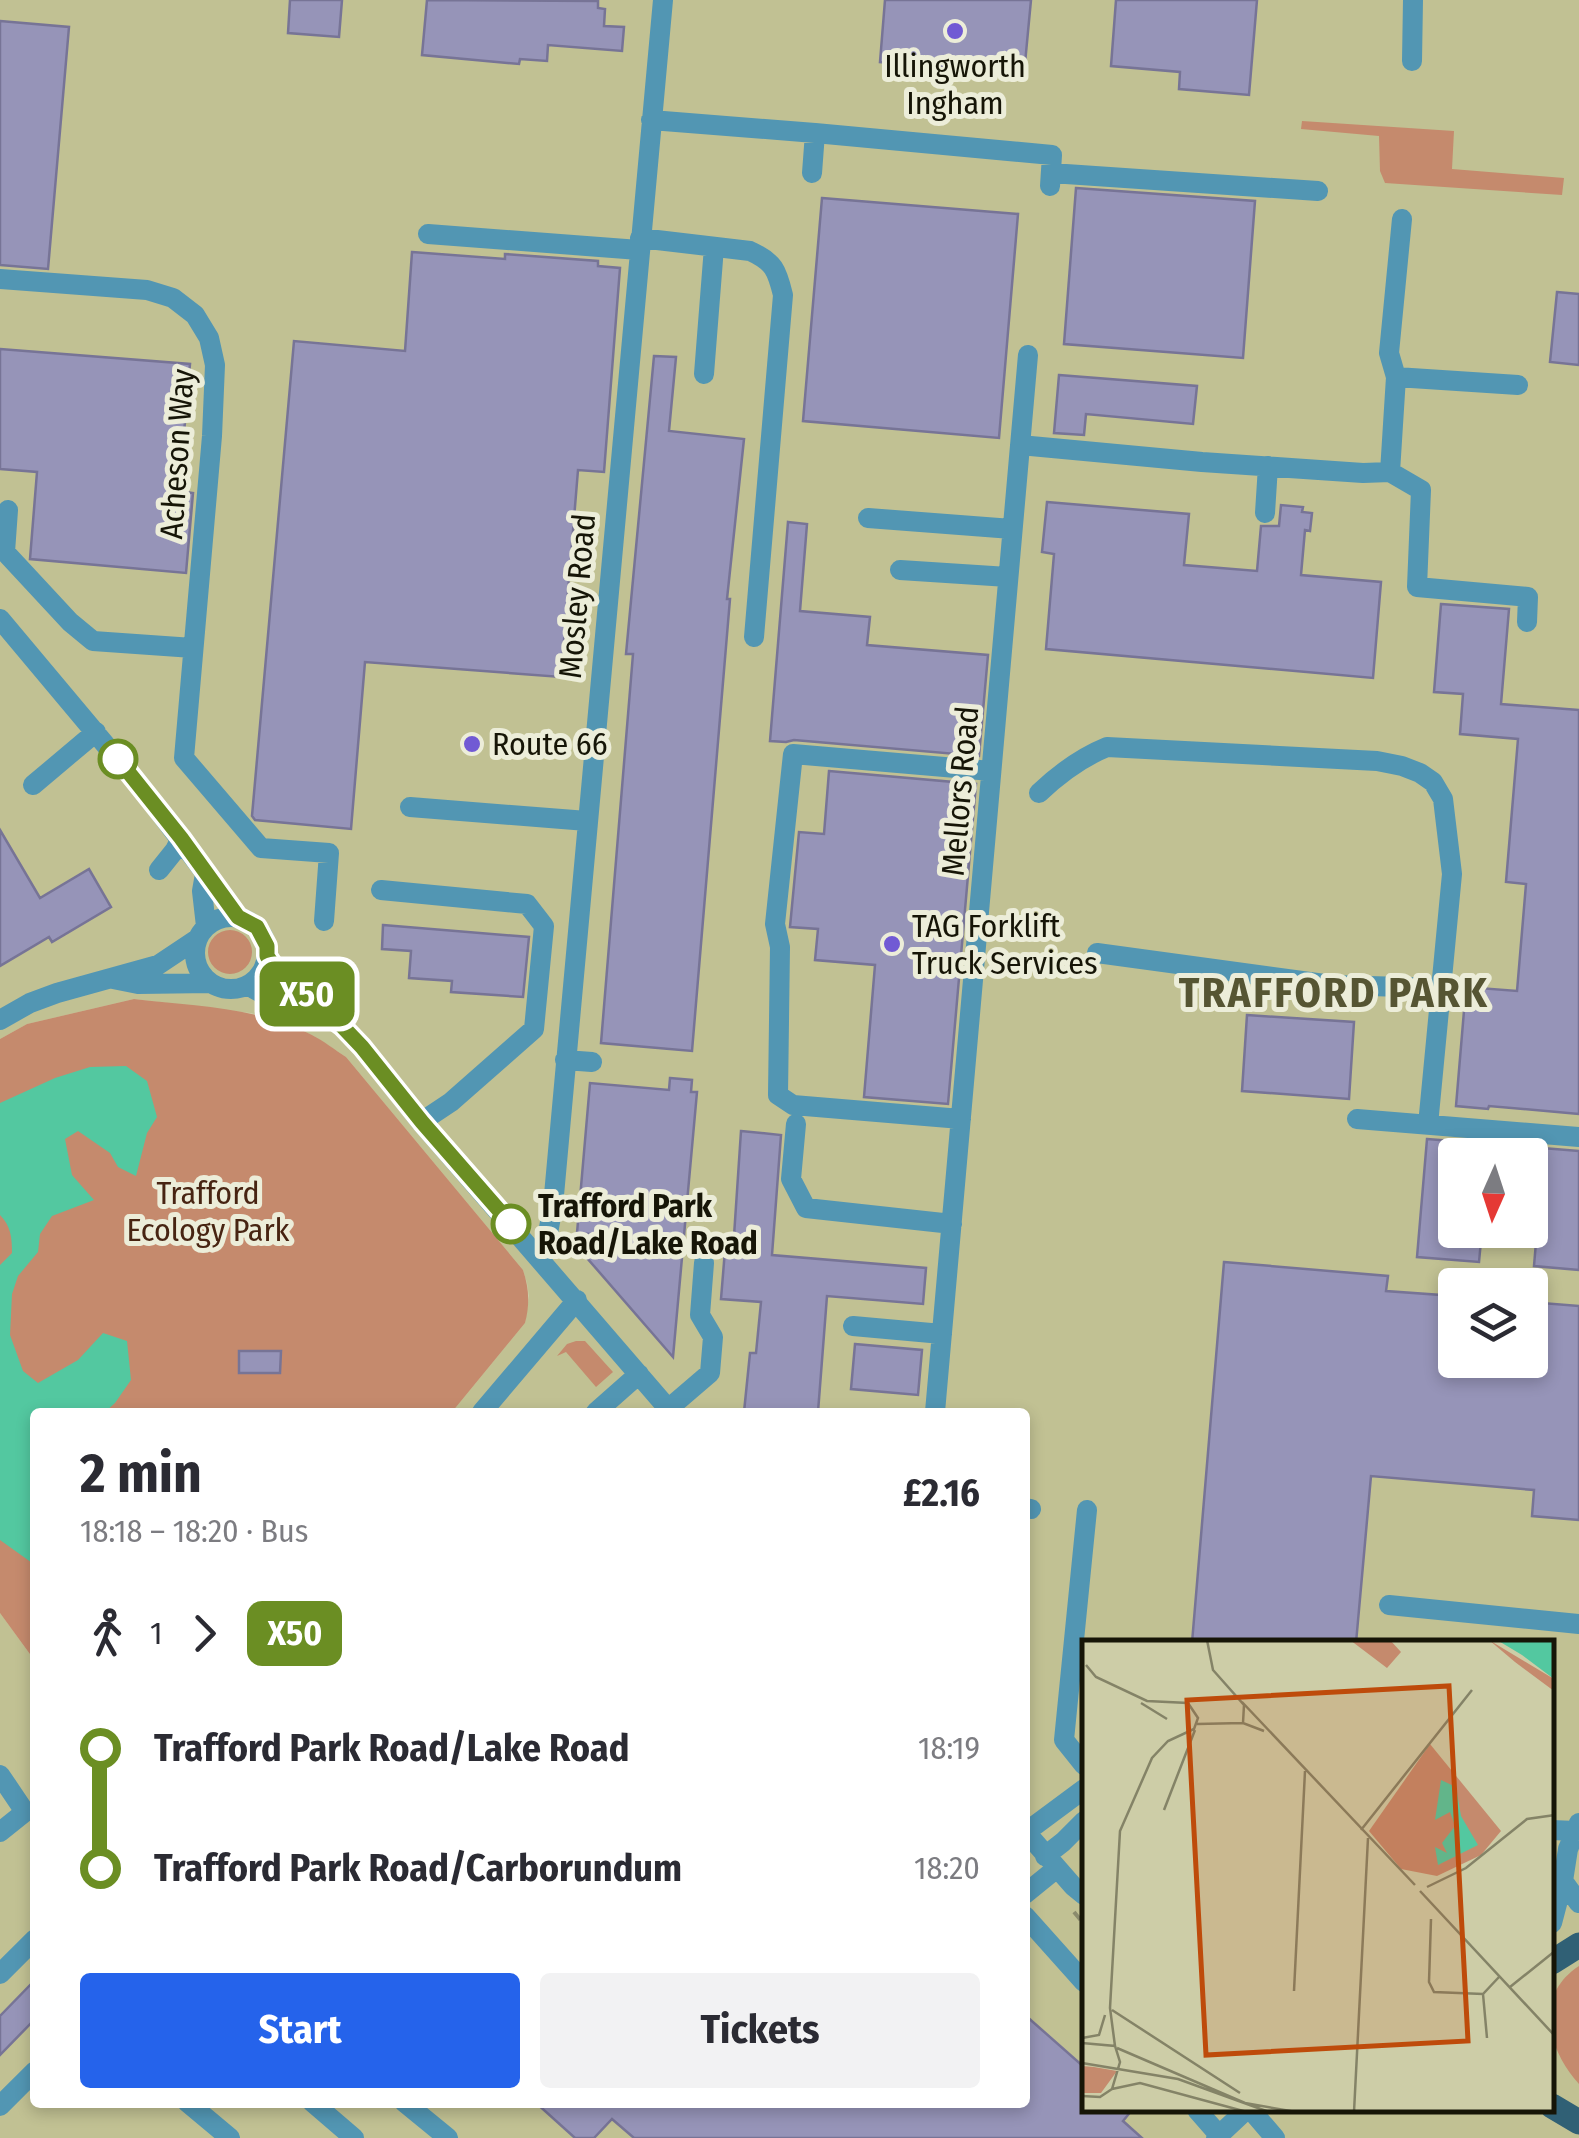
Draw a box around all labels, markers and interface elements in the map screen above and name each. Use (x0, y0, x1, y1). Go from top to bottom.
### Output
marker: Illingworth Ingham (944, 20, 966, 42)
place label: Illingworth Ingham (884, 47, 1026, 122)
street label: Acheson Way (152, 367, 202, 540)
street label: Mosley Road (551, 512, 603, 680)
street label: Mellors Road (934, 704, 986, 878)
place label: Route 66 (492, 725, 608, 763)
marker: Route 66 (461, 733, 483, 755)
unlabelled marker (99, 740, 137, 778)
place label: TAG Forklift Truck Services (912, 907, 1098, 982)
marker: TAG Forklift Truck Services (881, 933, 903, 955)
line badge: X50 (250, 962, 364, 1026)
district label: TRAFFORD PARK (1179, 968, 1489, 1018)
text: X50 (280, 973, 334, 1015)
north arrow (1438, 1138, 1548, 1248)
map controls (1438, 1138, 1548, 1378)
park label: Trafford Ecology Park (126, 1174, 290, 1249)
place label: Trafford Park Road/Lake Road (538, 1187, 758, 1262)
marker: Trafford Park Road/Lake Road (492, 1205, 530, 1243)
button: layers (1438, 1268, 1548, 1378)
text: 2 min (80, 1441, 202, 1507)
text: £2.16 (903, 1470, 980, 1516)
text: 18:18 – 18:20 · Bus (80, 1512, 308, 1550)
icon: walk (80, 1606, 135, 1661)
icon: forward (177, 1606, 232, 1661)
text: X50 (267, 1612, 322, 1654)
text: 1 (150, 1614, 162, 1652)
inset map (1082, 1640, 1554, 2113)
text: Trafford Park Road/Lake Road (154, 1725, 629, 1771)
text: 18:19 (918, 1729, 980, 1767)
text: Trafford Park Road/Carborundum (154, 1845, 682, 1891)
text: 18:20 (914, 1849, 980, 1887)
button: Start (80, 1973, 520, 2088)
button: Tickets (540, 1973, 980, 2088)

